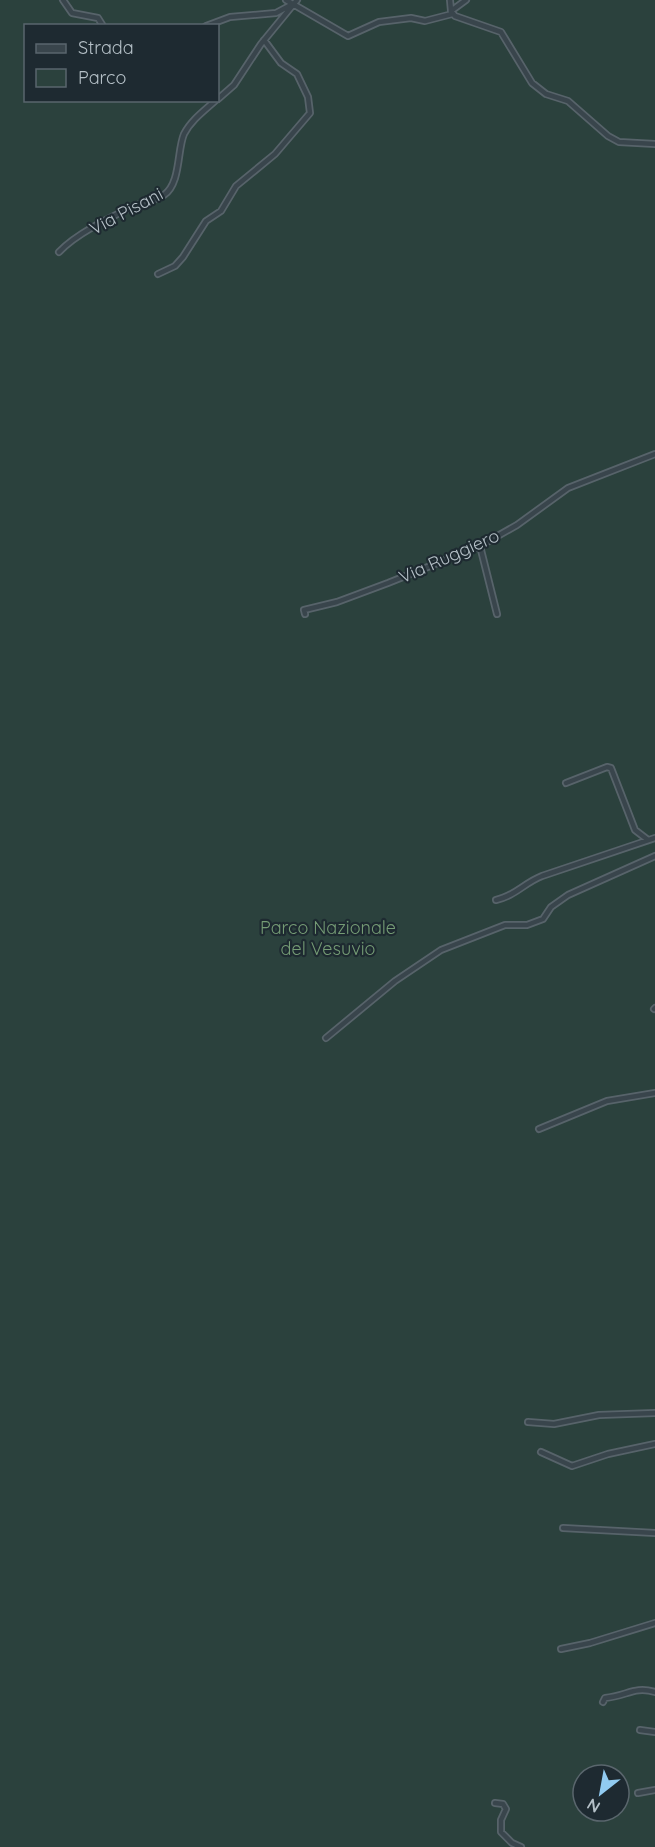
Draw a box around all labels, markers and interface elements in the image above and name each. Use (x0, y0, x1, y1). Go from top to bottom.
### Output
legend (24, 24, 219, 102)
text: Strada (78, 36, 134, 59)
text: Parco (78, 66, 126, 89)
street label: Via Pisani (85, 182, 167, 240)
street label: Via Ruggiero (395, 524, 503, 588)
park label: Parco Nazionale del Vesuvio (260, 916, 396, 960)
north arrow (571, 1763, 631, 1823)
text: N (583, 1794, 603, 1817)

